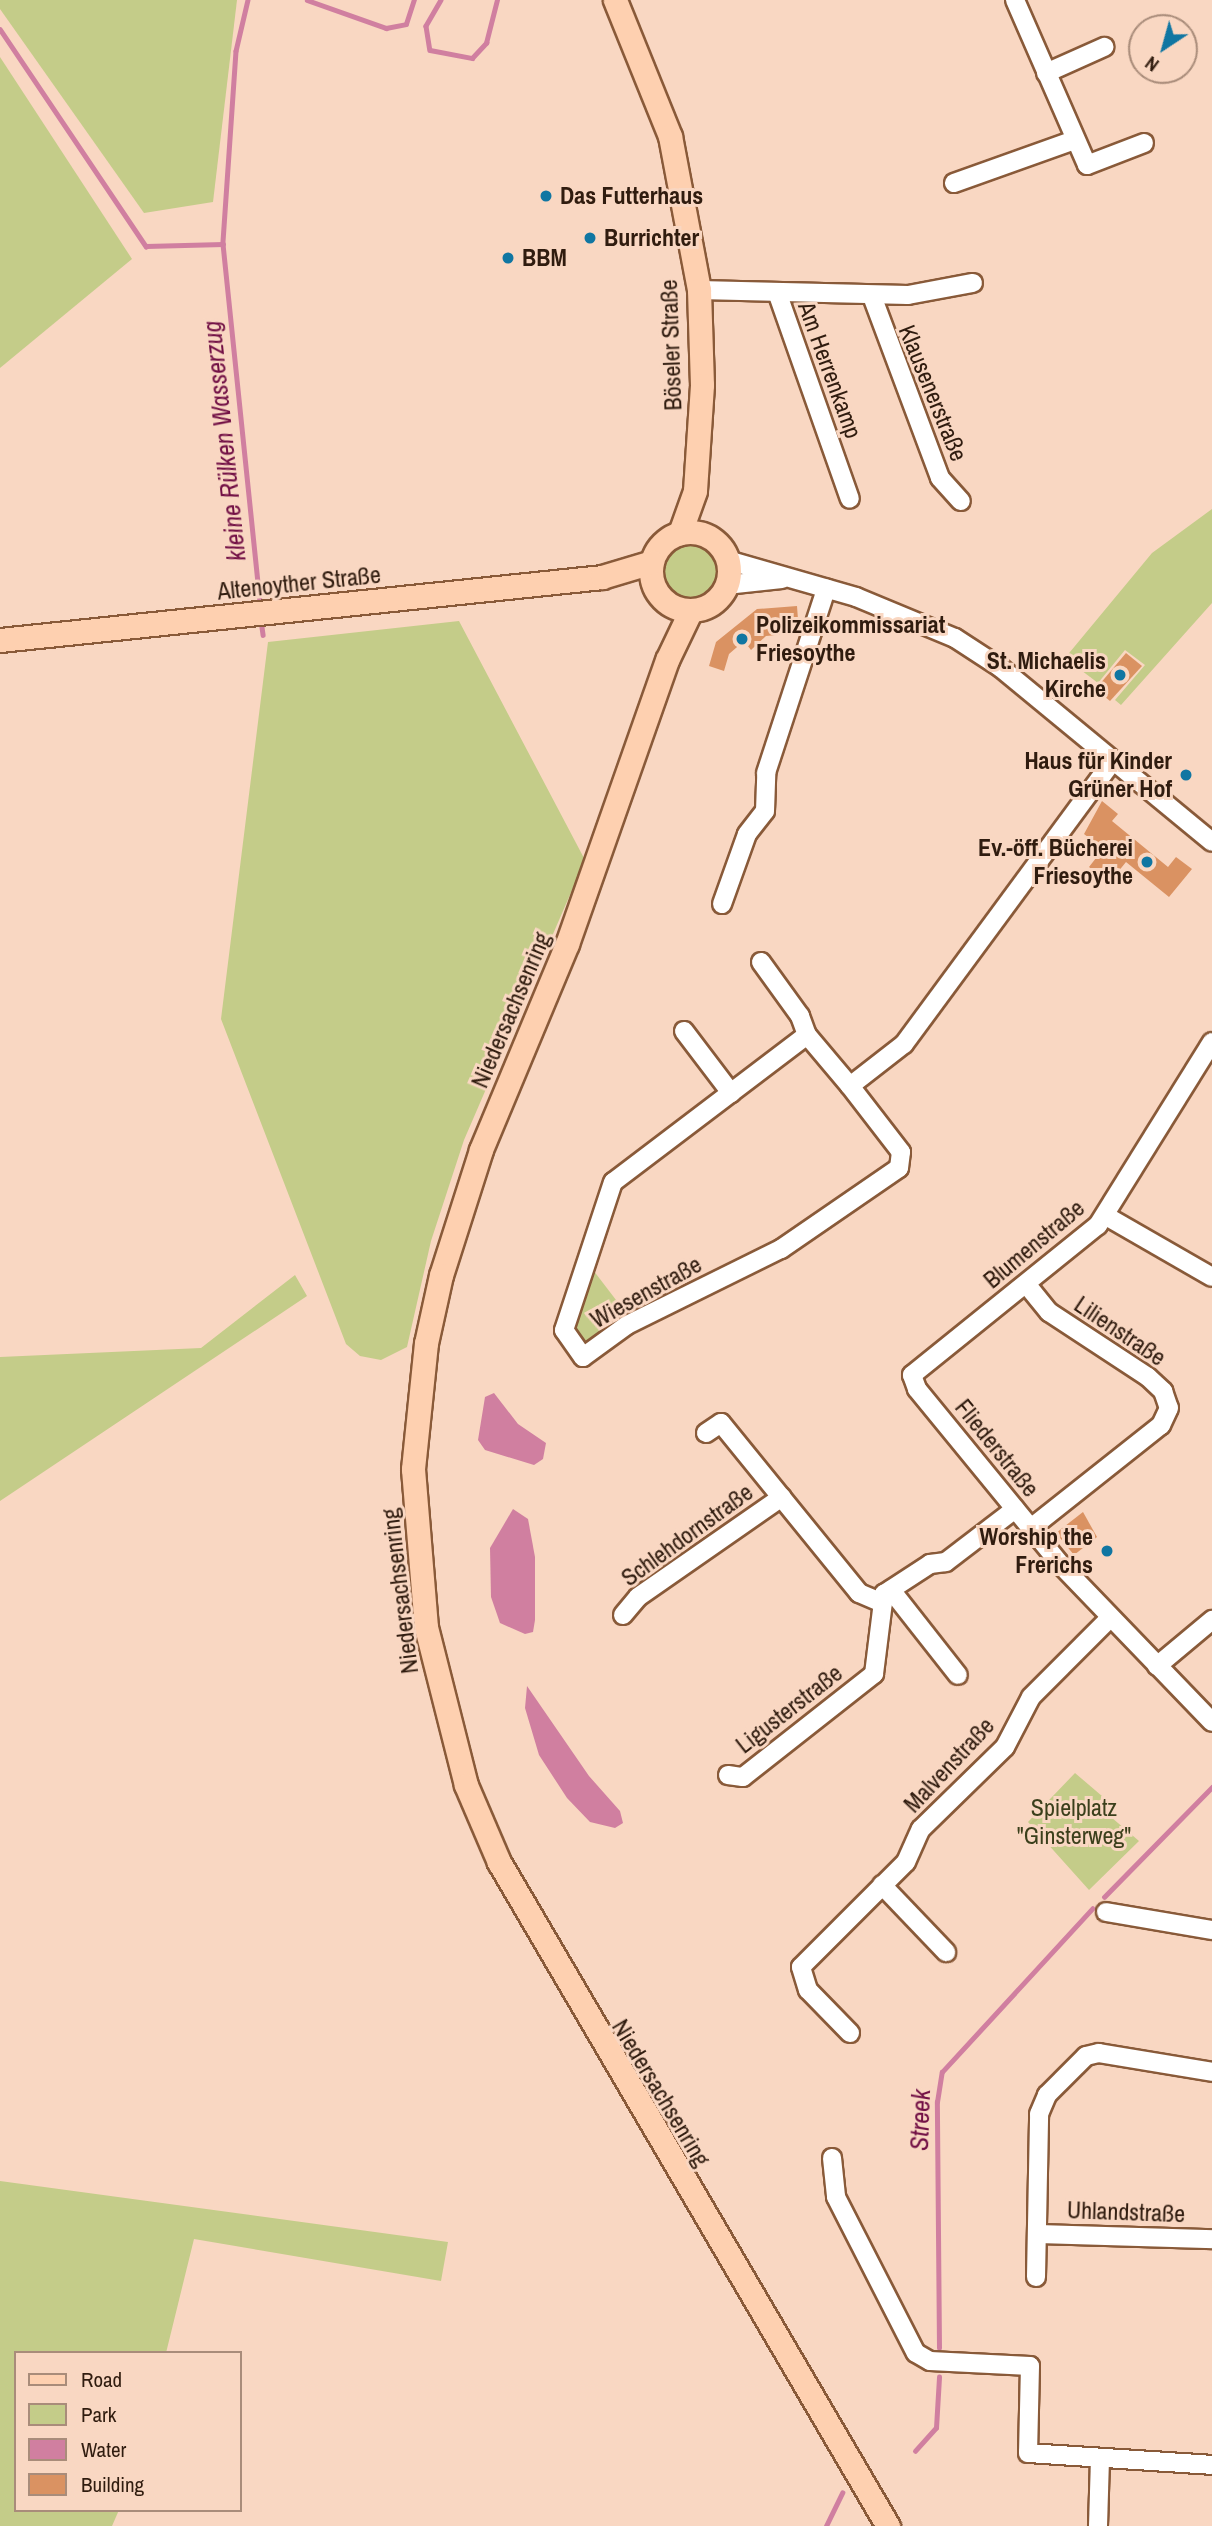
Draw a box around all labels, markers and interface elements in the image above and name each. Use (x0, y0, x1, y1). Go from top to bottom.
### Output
north arrow (1128, 14, 1198, 84)
text: N (1140, 51, 1164, 78)
place label: Das Futterhaus (560, 182, 703, 210)
marker: Das Futterhaus (538, 188, 554, 204)
place label: Burrichter (604, 224, 699, 252)
marker: Burrichter (582, 230, 598, 246)
place label: BBM (522, 244, 567, 272)
marker: BBM (500, 250, 516, 266)
street label: Böseler Straße (654, 279, 688, 411)
street label: Am Herrenkamp (792, 298, 868, 442)
water label: kleine Rülken Wasserzug (196, 319, 252, 563)
street label: Klausenerstraße (893, 321, 973, 465)
street label: Altenoyther Straße (216, 560, 382, 606)
place label: Polizeikommissariat Friesoythe (756, 611, 945, 667)
marker: Polizeikommissariat Friesoythe (734, 631, 750, 647)
place label: St. Michaelis Kirche (987, 647, 1106, 703)
marker: St. Michaelis Kirche (1112, 667, 1128, 683)
place label: Haus für Kinder Grüner Hof (1024, 747, 1172, 803)
marker: Haus für Kinder Grüner Hof (1178, 767, 1194, 783)
place label: Ev.-öff. Bücherei Friesoythe (978, 834, 1133, 890)
marker: Ev.-öff. Bücherei Friesoythe (1139, 854, 1155, 870)
street label: Niedersachsenring (465, 928, 557, 1092)
street label: Blumenstraße (978, 1194, 1090, 1294)
street label: Wiesenstraße (585, 1250, 707, 1334)
street label: Lilienstraße (1069, 1290, 1171, 1372)
street label: Fliederstraße (949, 1393, 1045, 1503)
street label: Schlehdornstraße (616, 1478, 758, 1592)
street label: Niedersachsenring (376, 1507, 424, 1675)
place label: Worship the Frerichs (980, 1523, 1093, 1579)
marker: Worship the Frerichs (1099, 1543, 1115, 1559)
street label: Ligusterstraße (730, 1659, 848, 1759)
street label: Malvenstraße (898, 1712, 1000, 1818)
park label: Spielplatz "Ginsterweg" (1017, 1794, 1131, 1850)
street label: Niedersachsenring (606, 2014, 716, 2172)
water label: Streek (903, 2089, 937, 2151)
street label: Uhlandstraße (1066, 2196, 1186, 2228)
legend (14, 2351, 242, 2512)
text: Road (81, 2365, 122, 2394)
text: Park (81, 2400, 116, 2429)
text: Water (81, 2435, 126, 2464)
text: Building (81, 2470, 144, 2499)

